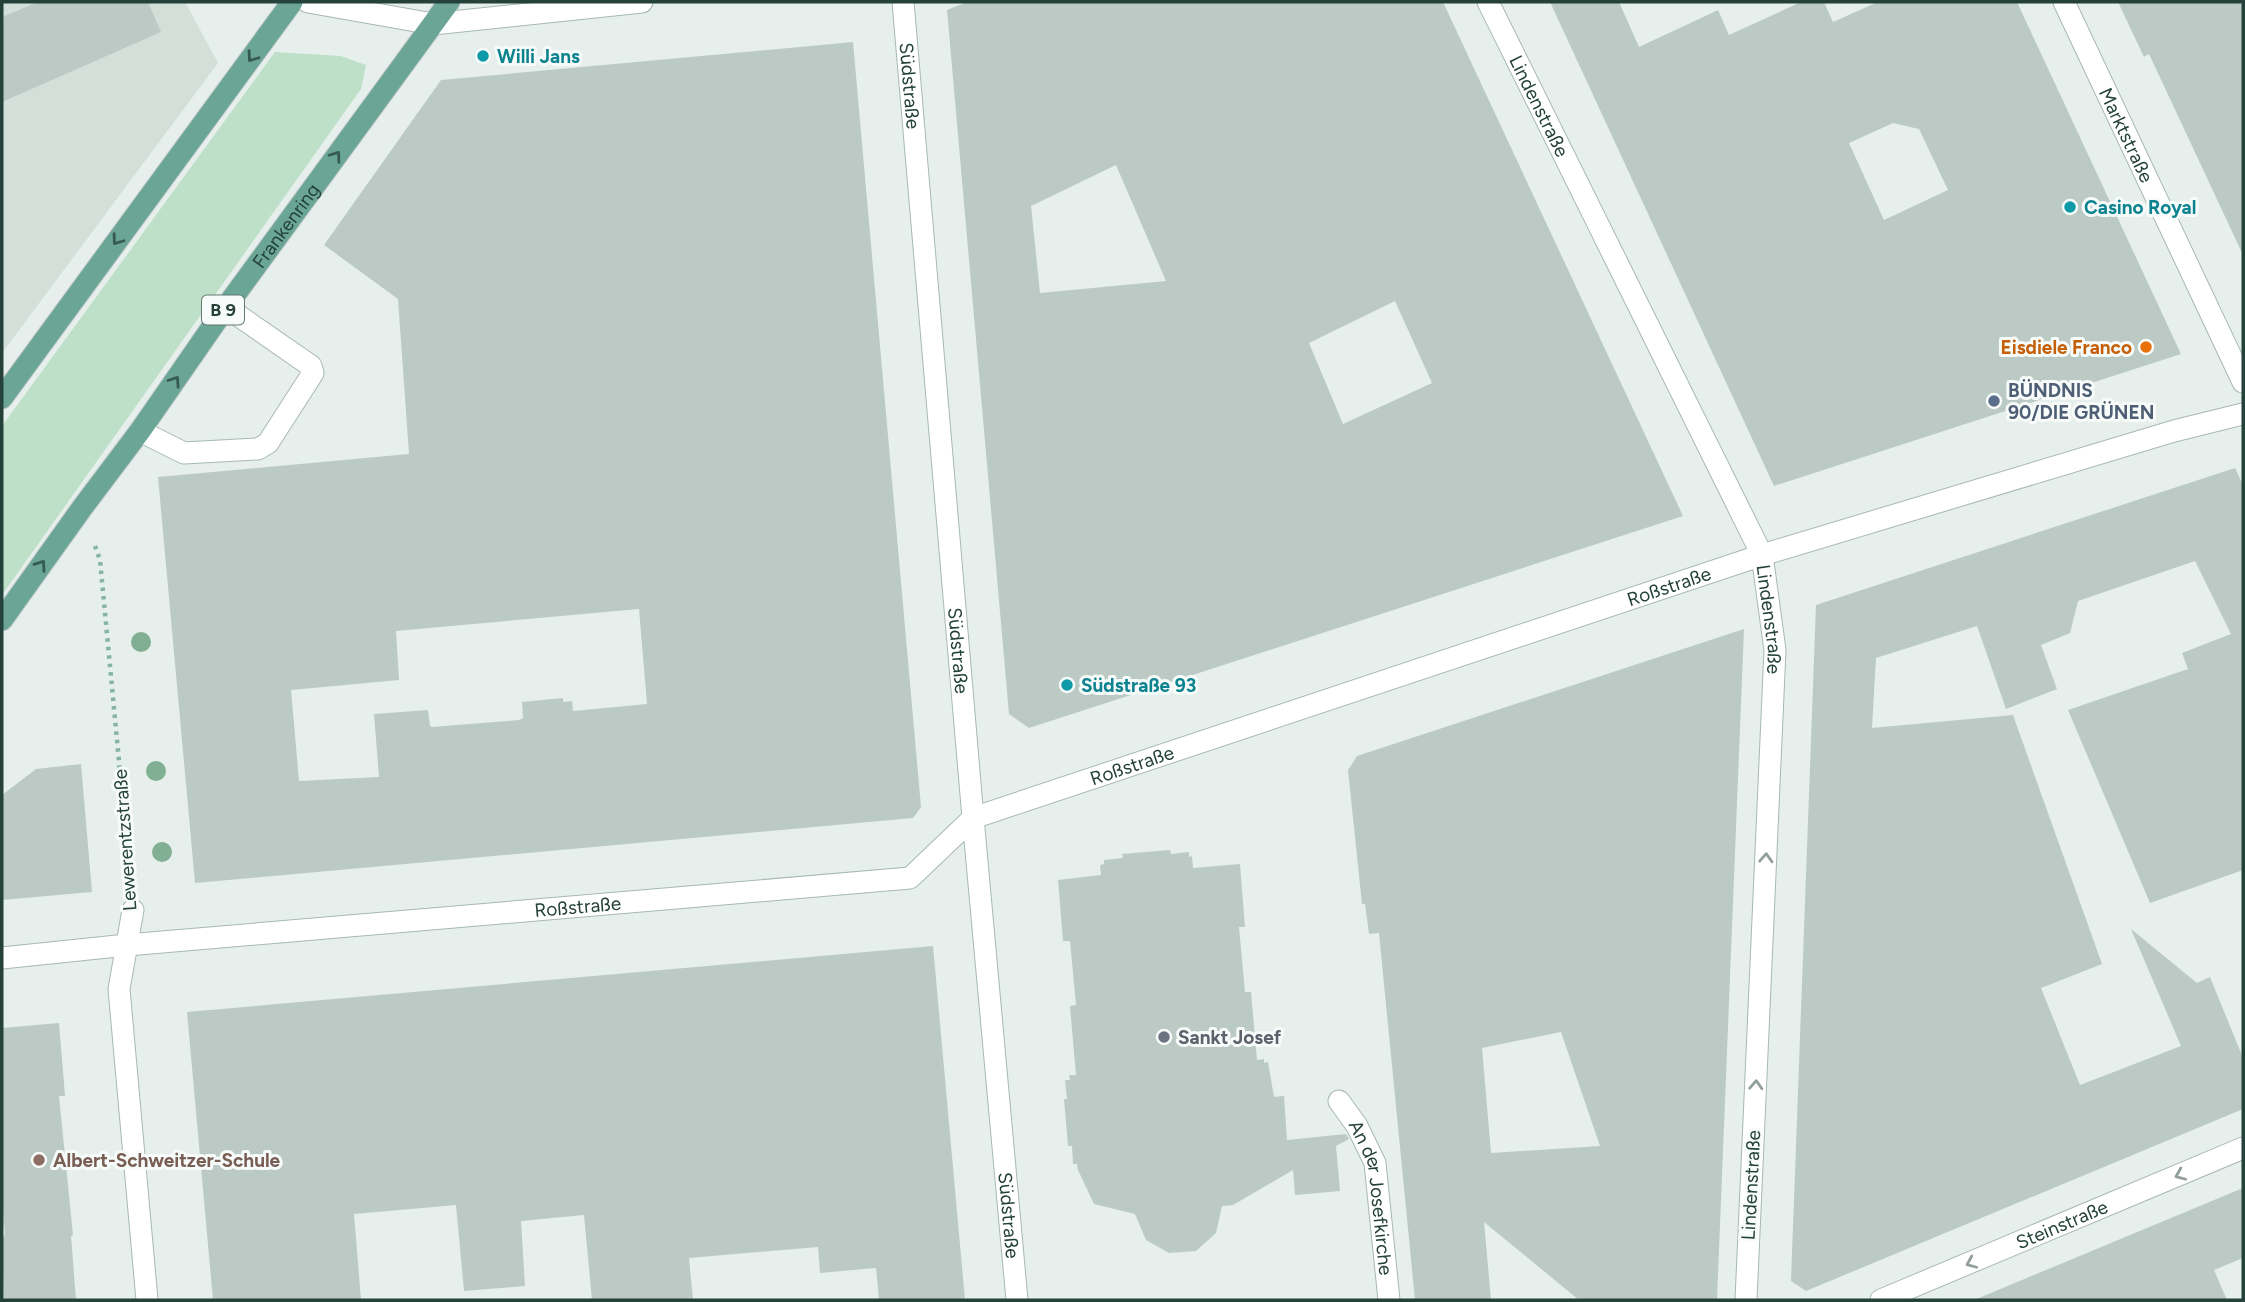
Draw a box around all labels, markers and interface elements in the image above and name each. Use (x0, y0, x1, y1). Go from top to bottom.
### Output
street label: Südstraße (895, 42, 925, 130)
place label: Willi Jans (497, 45, 580, 68)
marker: Willi Jans (475, 48, 491, 64)
one-way arrow (248, 49, 260, 62)
street label: Lindenstraße (1505, 51, 1574, 160)
street label: Marktstraße (2095, 84, 2159, 186)
one-way arrow (328, 151, 340, 164)
street label: Frankenring (247, 178, 324, 272)
place label: Casino Royal (2084, 196, 2196, 219)
marker: Casino Royal (2062, 199, 2078, 215)
one-way arrow (113, 232, 126, 245)
road number: B 9 (202, 296, 244, 324)
place label: Eisdiele Franco (2001, 336, 2132, 359)
marker: Eisdiele Franco (2138, 339, 2154, 355)
one-way arrow (167, 376, 179, 389)
place label: BÜNDNIS 90/DIE GRÜNEN (2008, 379, 2154, 424)
marker: BÜNDNIS 90/DIE GRÜNEN (1986, 393, 2002, 409)
one-way arrow (33, 560, 45, 573)
street label: Roßstraße (1624, 561, 1714, 611)
street label: Lindenstraße (1752, 563, 1787, 675)
street label: Südstraße (943, 606, 974, 695)
place label: Südstraße 93 (1081, 674, 1196, 697)
marker: Südstraße 93 (1059, 677, 1075, 693)
street label: Roßstraße (1087, 740, 1177, 790)
street label: Lewerentzstraße (109, 768, 141, 912)
one-way arrow (1758, 852, 1773, 863)
street label: Roßstraße (533, 891, 622, 922)
place label: Sankt Josef (1178, 1026, 1282, 1049)
marker: Sankt Josef (1156, 1029, 1172, 1045)
one-way arrow (1748, 1079, 1763, 1090)
street label: An der Josefkirche (1344, 1116, 1398, 1276)
street label: Lindenstraße (1737, 1129, 1765, 1241)
place label: Albert-Schweitzer-Schule (53, 1149, 281, 1172)
marker: Albert-Schweitzer-Schule (31, 1152, 47, 1168)
one-way arrow (2175, 1166, 2187, 1180)
street label: Südstraße (994, 1171, 1025, 1260)
street label: Steinstraße (2012, 1195, 2111, 1254)
one-way arrow (1965, 1254, 1977, 1268)

